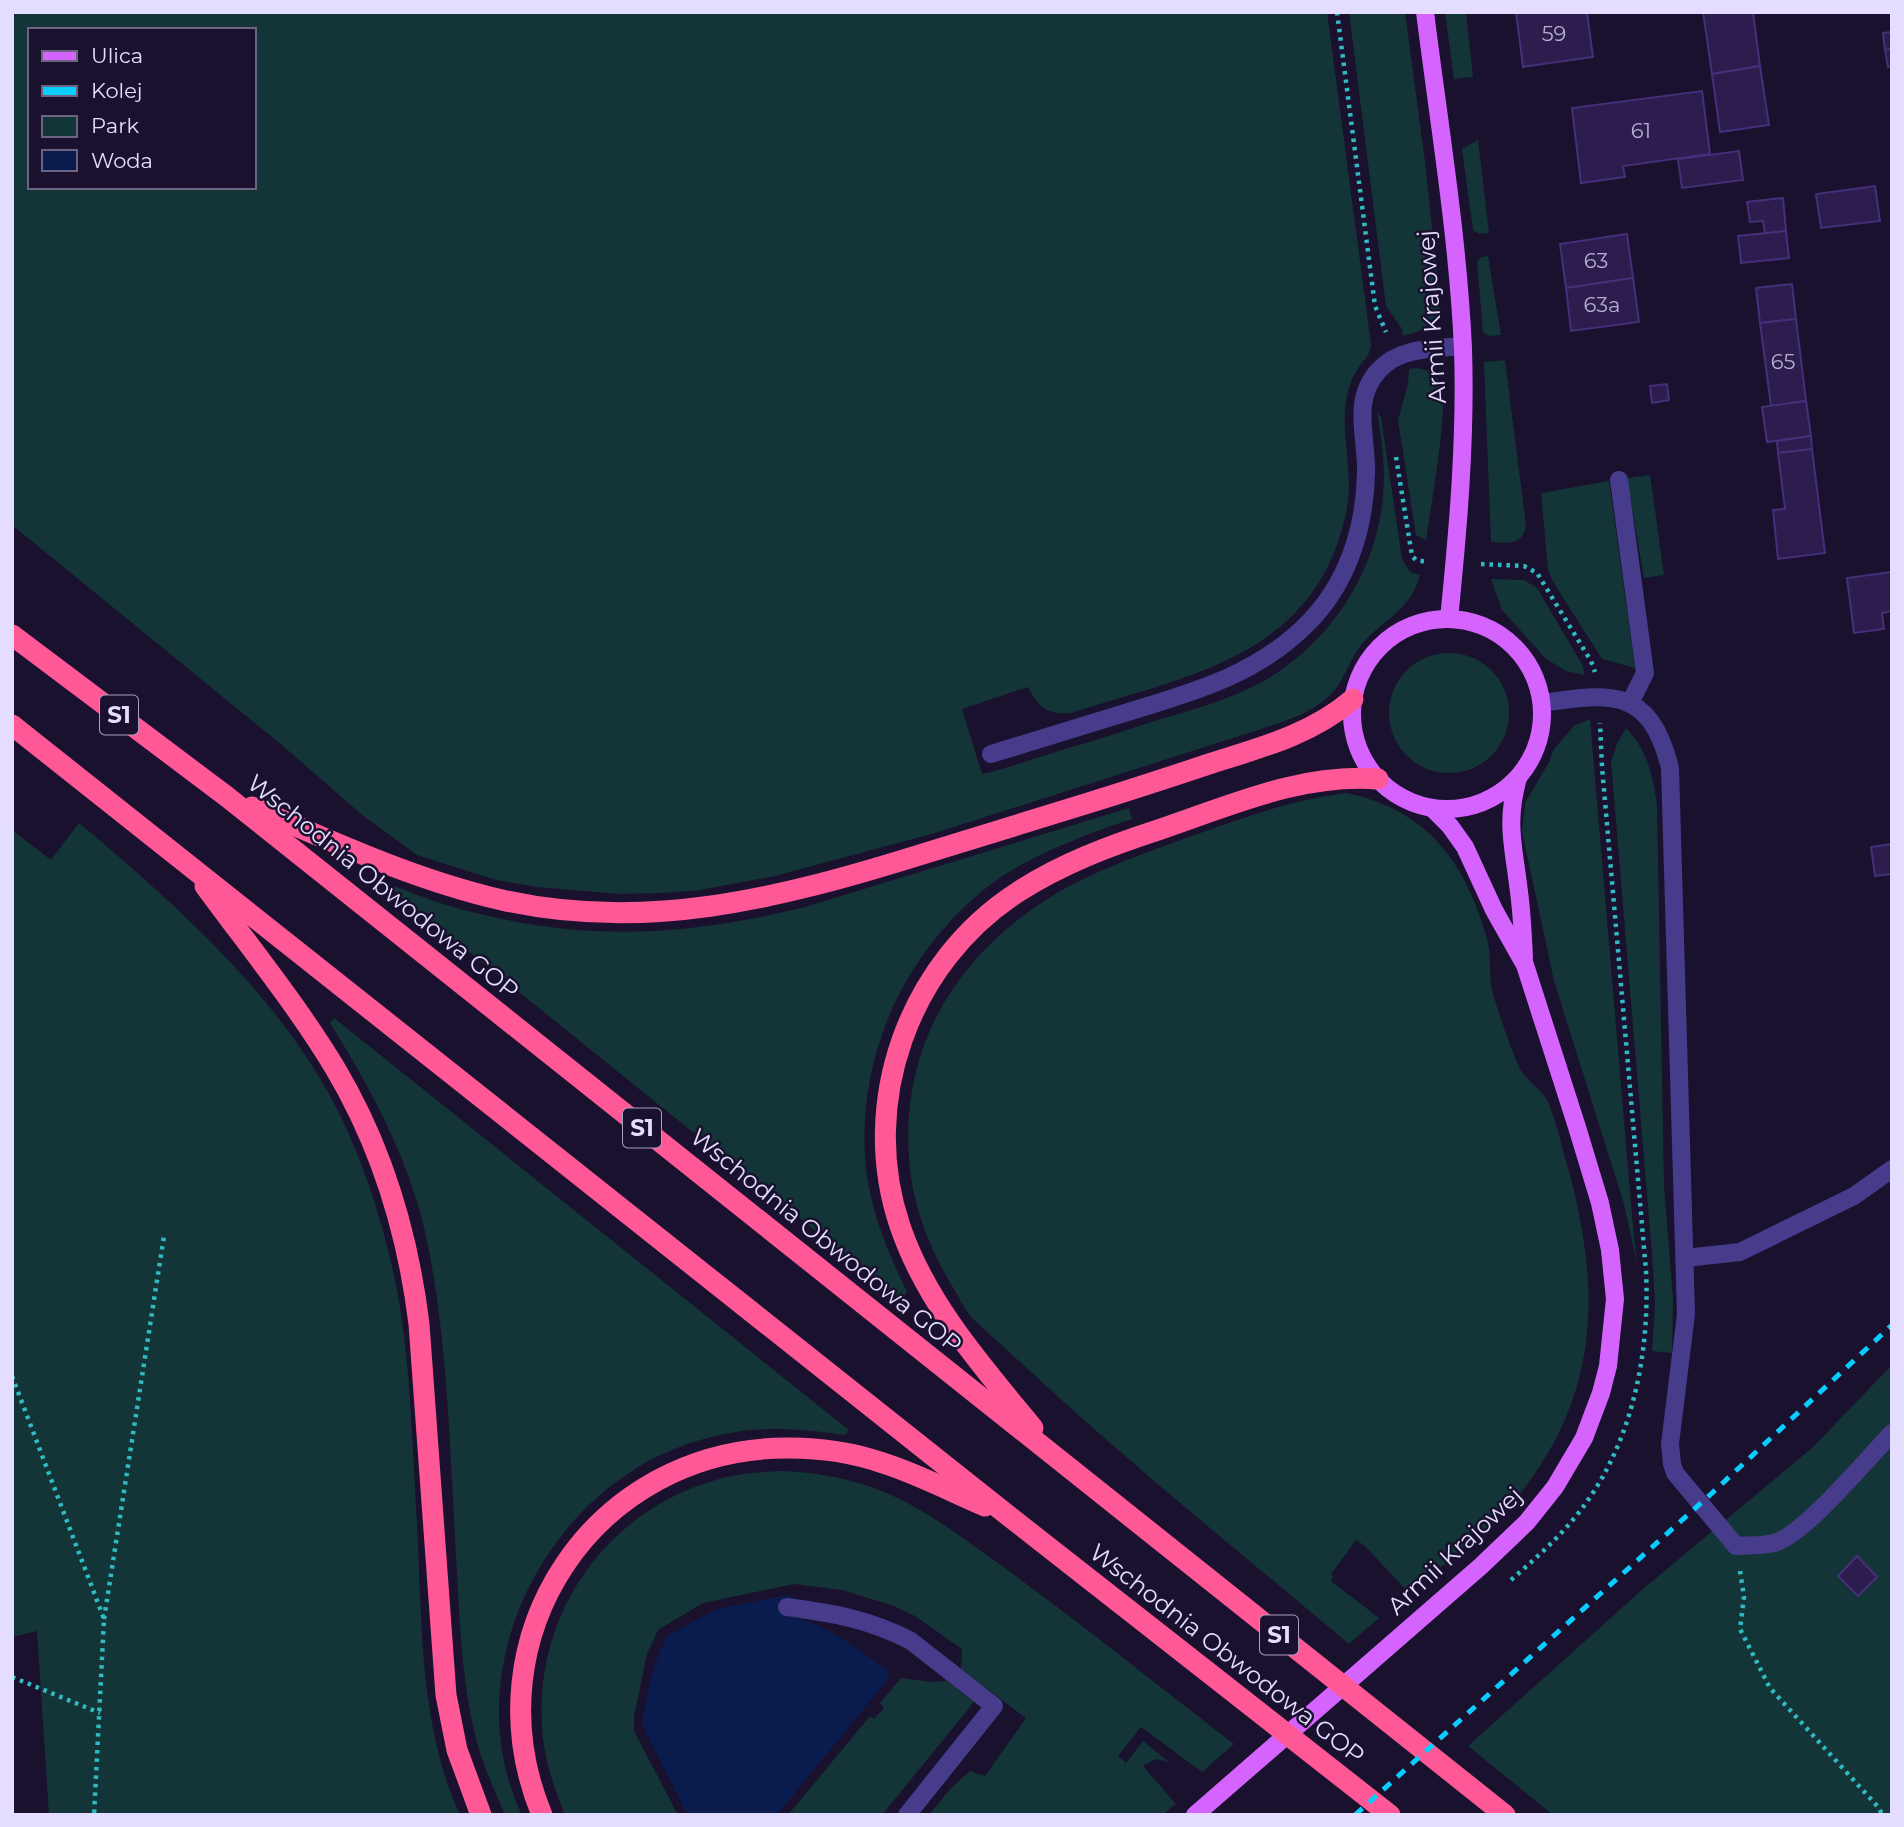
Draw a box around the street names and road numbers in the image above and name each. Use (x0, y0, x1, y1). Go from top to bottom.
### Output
street label: Armii Krajowej (1411, 229, 1452, 405)
road number: S1 (100, 695, 138, 734)
street label: Wschodnia Obwodowa GOP (242, 768, 525, 1005)
road number: S1 (623, 1108, 661, 1148)
street label: Wschodnia Obwodowa GOP (685, 1122, 968, 1359)
street label: Armii Krajowej (1381, 1481, 1528, 1621)
street label: Wschodnia Obwodowa GOP (1084, 1537, 1371, 1770)
road number: S1 (1260, 1616, 1298, 1654)

